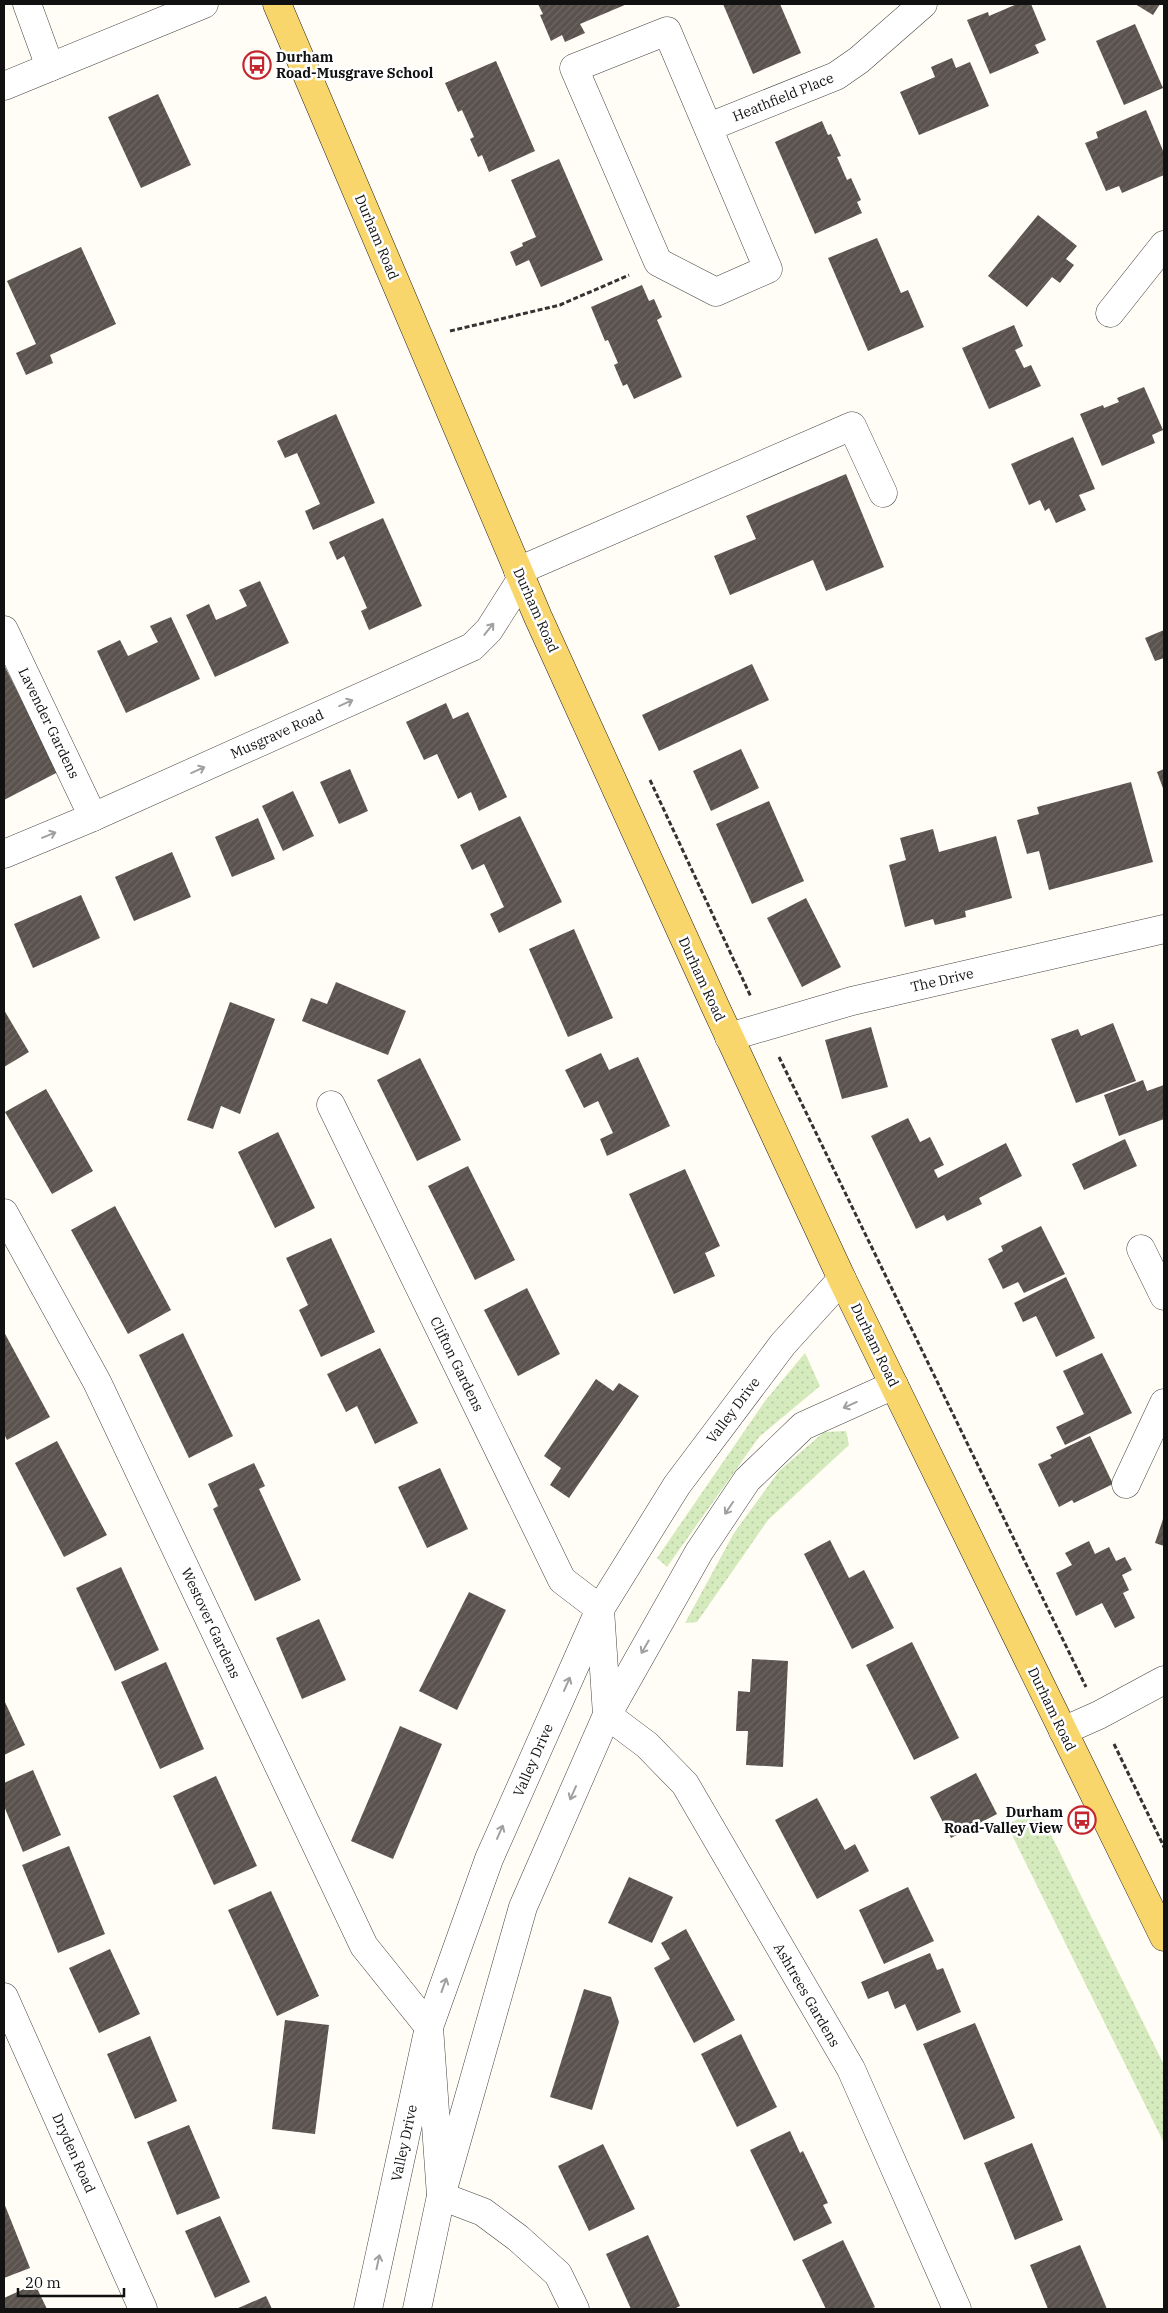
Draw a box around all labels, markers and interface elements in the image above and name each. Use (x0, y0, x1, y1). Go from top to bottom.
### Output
place label: Durham Road-Musgrave School (276, 48, 434, 82)
bus stop icon: Durham Road-Musgrave School (242, 50, 272, 80)
street label: Heathfield Place (730, 69, 836, 125)
street label: Durham Road (351, 192, 403, 283)
street label: Durham Road (509, 565, 563, 656)
one-way arrow (483, 623, 494, 636)
street label: Lavender Gardens (14, 665, 84, 781)
one-way arrow (338, 698, 353, 708)
street label: Musgrave Road (228, 705, 327, 763)
one-way arrow (190, 764, 205, 774)
one-way arrow (41, 830, 56, 839)
street label: Durham Road (675, 934, 730, 1025)
street label: The Drive (909, 964, 975, 996)
street label: Durham Road (847, 1300, 903, 1390)
street label: Clifton Gardens (426, 1314, 488, 1415)
street label: Valley Drive (702, 1373, 764, 1447)
one-way arrow (843, 1401, 858, 1411)
one-way arrow (723, 1501, 734, 1515)
street label: Westover Gardens (177, 1565, 245, 1681)
one-way arrow (640, 1640, 650, 1655)
street label: Durham Road (1024, 1664, 1080, 1754)
one-way arrow (562, 1677, 572, 1692)
street label: Valley Drive (509, 1721, 557, 1799)
one-way arrow (567, 1785, 577, 1800)
place label: Durham Road-Valley View (944, 1803, 1063, 1837)
bus stop icon: Durham Road-Valley View (1067, 1805, 1097, 1835)
one-way arrow (496, 1825, 506, 1840)
street label: Ashtrees Gardens (770, 1940, 844, 2050)
one-way arrow (440, 1977, 449, 1993)
street label: Valley Drive (387, 2103, 421, 2183)
street label: Dryden Road (48, 2110, 100, 2196)
one-way arrow (374, 2254, 383, 2270)
scale bar (18, 2266, 124, 2298)
text: 20 m (25, 2273, 61, 2292)

